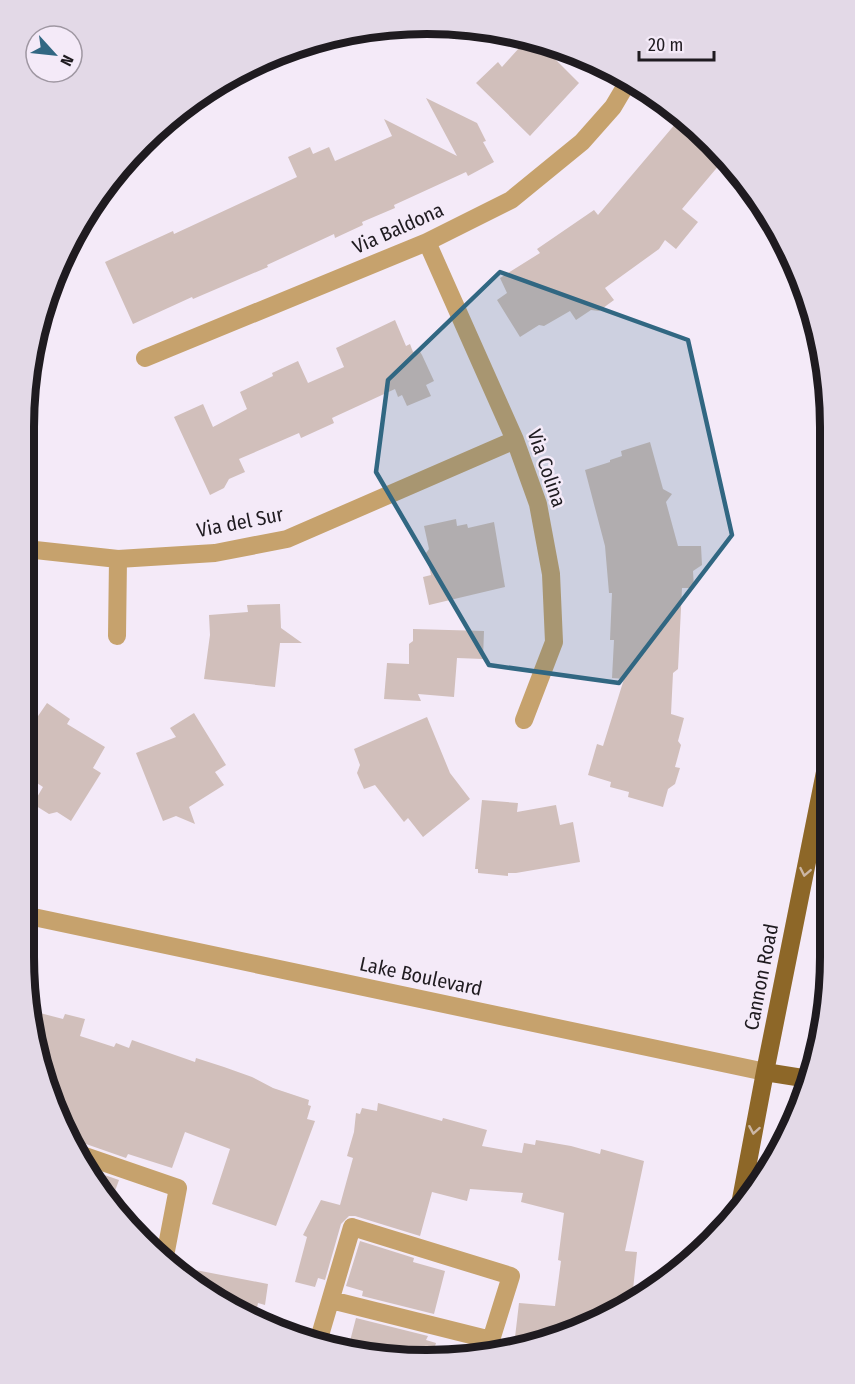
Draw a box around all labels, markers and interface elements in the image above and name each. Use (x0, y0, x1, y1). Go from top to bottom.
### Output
north arrow (24, 24, 84, 84)
scale bar (639, 24, 714, 62)
text: 20 m (648, 34, 683, 56)
text: N (56, 52, 78, 69)
street label: Via Baldona (349, 197, 447, 259)
street label: Via Colina (523, 426, 571, 510)
street label: Via del Sur (195, 502, 285, 542)
one-way arrow (799, 866, 812, 876)
street label: Cannon Road (739, 922, 783, 1032)
street label: Lake Boulevard (358, 951, 484, 1001)
one-way arrow (748, 1124, 761, 1134)

